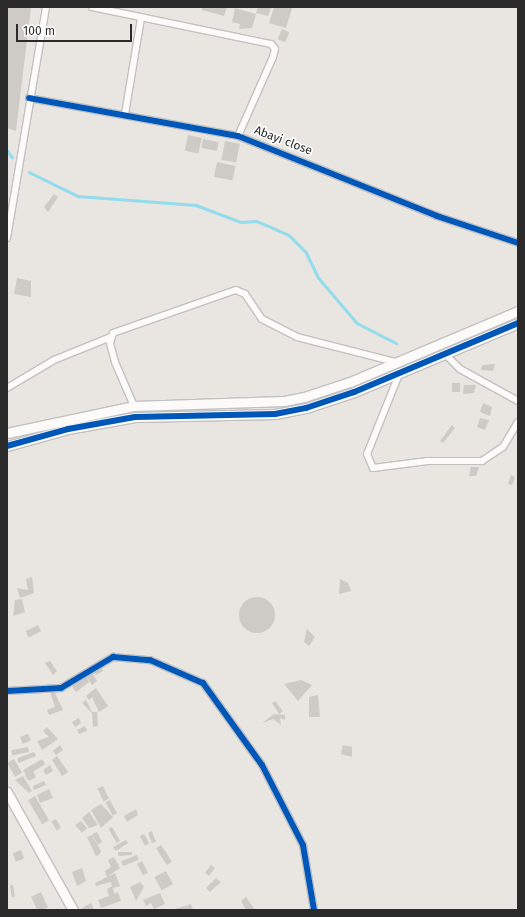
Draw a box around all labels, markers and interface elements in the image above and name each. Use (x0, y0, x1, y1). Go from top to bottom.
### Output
scale bar (18, 16, 134, 42)
text: 100 m (23, 24, 55, 38)
street label: Abayi close (252, 123, 314, 159)

